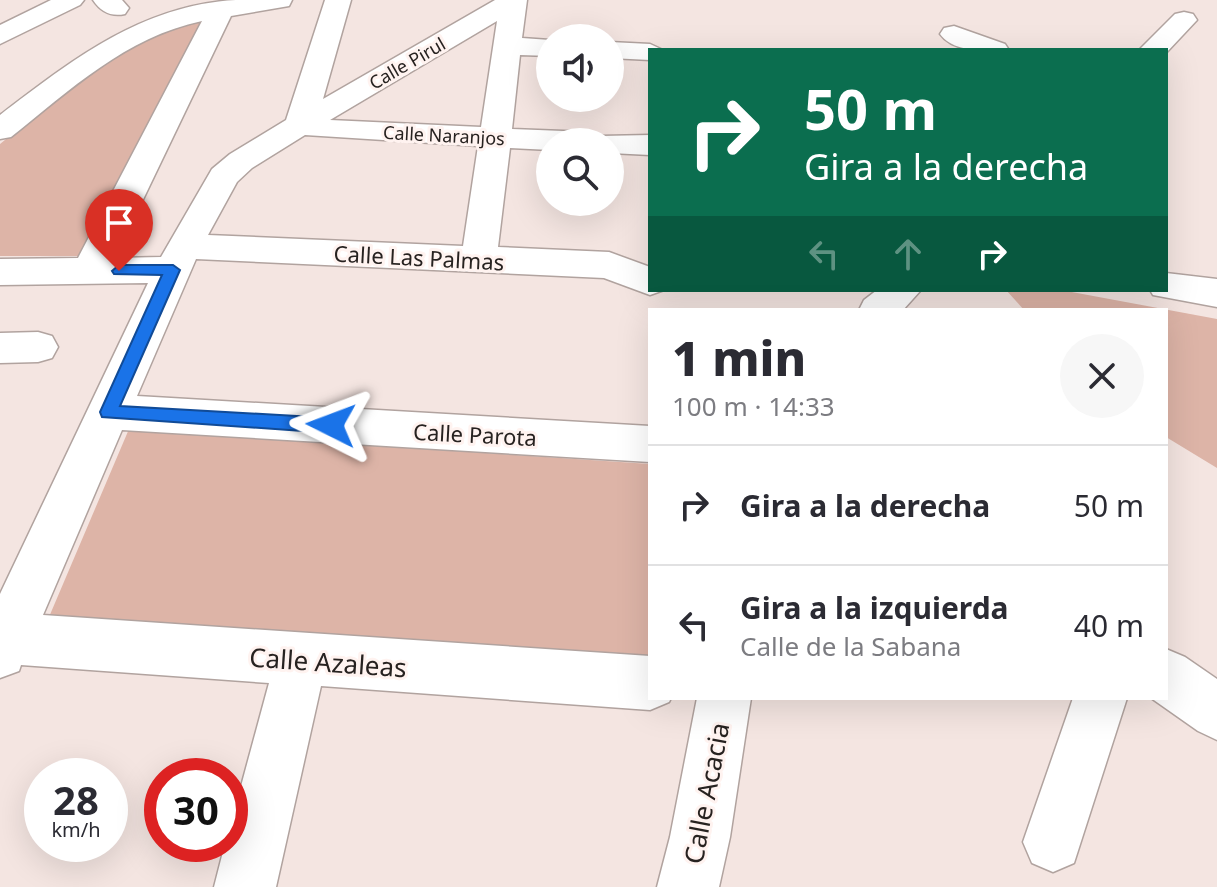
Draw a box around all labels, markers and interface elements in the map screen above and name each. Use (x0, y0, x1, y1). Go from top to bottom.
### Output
map controls (536, 24, 624, 216)
button: sound (536, 24, 624, 112)
street label: Calle Pirul (364, 32, 450, 94)
text: 50 m (804, 70, 937, 146)
icon: right (672, 80, 776, 184)
street label: Calle Naranjos (383, 120, 505, 150)
button: search (536, 128, 624, 216)
text: Gira a la derecha (804, 142, 1088, 191)
pin (85, 189, 153, 271)
icon: arrive (97, 201, 141, 245)
icon: left (802, 232, 846, 276)
icon: ahead (886, 232, 930, 276)
icon: right (970, 232, 1014, 276)
street label: Calle Las Palmas (333, 238, 505, 276)
text: 1 min (672, 325, 806, 390)
button: close (1060, 334, 1144, 418)
position arrow (289, 383, 373, 467)
text: 100 m · 14:33 (672, 388, 835, 424)
street label: Calle Parota (412, 416, 538, 452)
icon: right (672, 483, 716, 527)
text: Gira a la derecha (740, 485, 990, 526)
text: 50 m (1074, 485, 1144, 526)
text: Gira a la izquierda (740, 587, 1009, 628)
icon: left (672, 603, 716, 647)
text: 40 m (1074, 605, 1144, 646)
text: Calle de la Sabana (740, 628, 961, 664)
street label: Calle Azaleas (248, 639, 408, 685)
street label: Calle Acacia (675, 719, 737, 867)
speed limit sign: 30 (144, 758, 248, 862)
text: 28 (53, 772, 99, 827)
text: km/h (51, 816, 101, 843)

